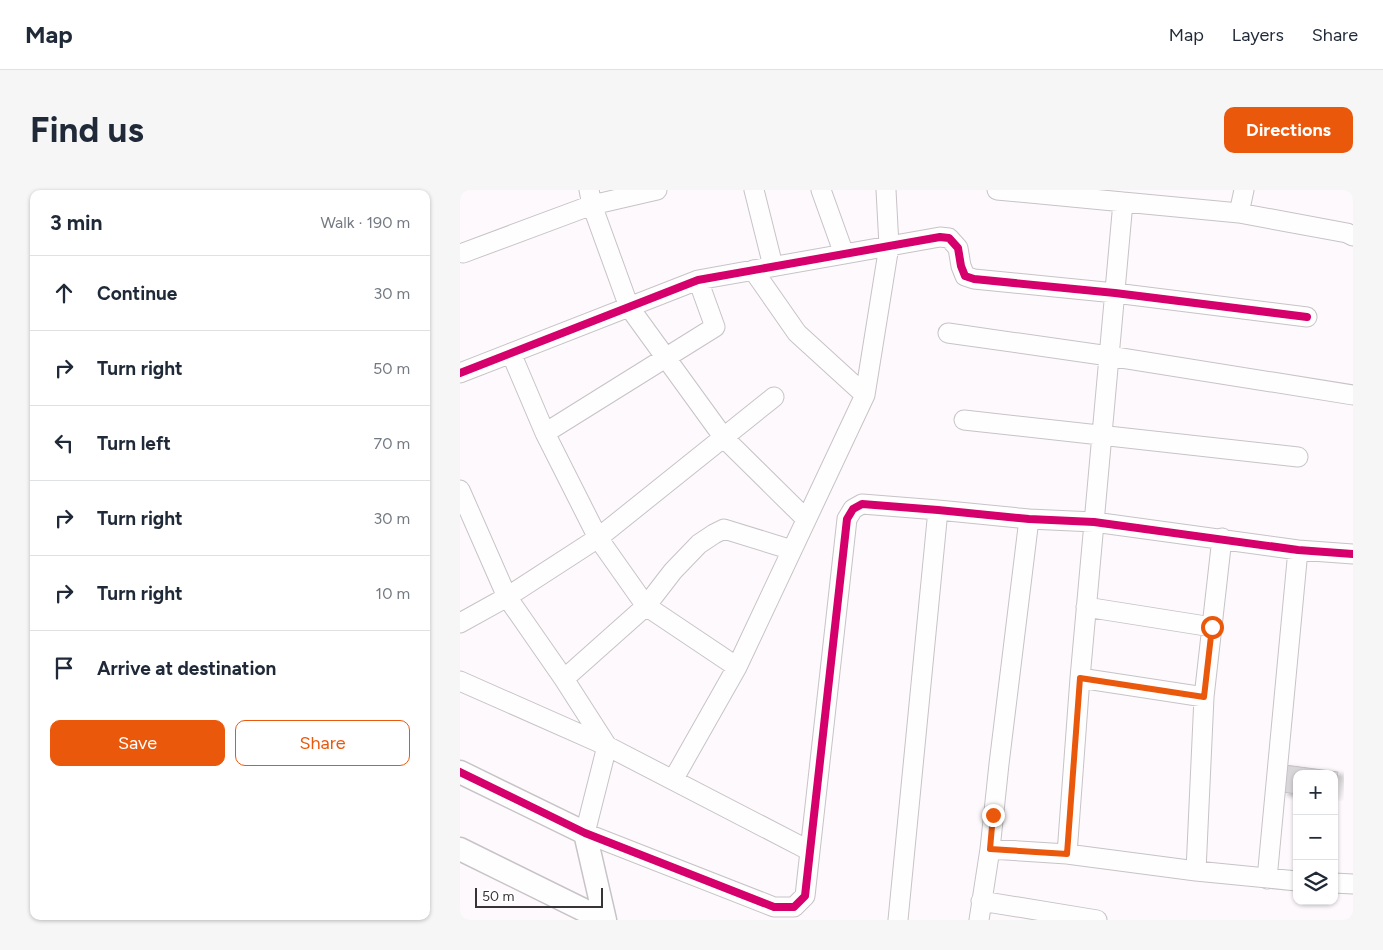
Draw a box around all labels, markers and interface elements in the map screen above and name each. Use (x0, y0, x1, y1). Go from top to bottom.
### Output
text: Map (25, 20, 73, 49)
text: Map (1169, 24, 1204, 46)
text: Layers (1232, 24, 1284, 46)
text: Share (1312, 24, 1358, 46)
button: Directions (1224, 107, 1353, 153)
text: Find us (30, 109, 144, 151)
text: 3 min (50, 210, 102, 235)
text: Walk · 190 m (320, 213, 410, 232)
icon: ahead (50, 279, 78, 307)
text: Continue (97, 282, 177, 305)
text: 30 m (373, 284, 410, 303)
icon: right (50, 354, 78, 382)
text: Turn right (97, 357, 183, 380)
text: 50 m (373, 359, 410, 378)
icon: left (50, 429, 78, 457)
text: Turn left (97, 432, 171, 455)
text: 70 m (374, 434, 410, 453)
icon: right (50, 504, 78, 532)
text: Turn right (97, 507, 183, 530)
text: 30 m (373, 509, 410, 528)
icon: right (50, 579, 78, 607)
text: Turn right (97, 582, 183, 605)
text: 10 m (376, 584, 410, 603)
route start (1201, 616, 1224, 639)
icon: arrive (50, 654, 78, 682)
text: Arrive at destination (97, 657, 276, 680)
button: Save (50, 720, 225, 766)
button: Share (235, 720, 410, 766)
map controls (1293, 770, 1338, 905)
button: + (1293, 770, 1338, 815)
route end (982, 804, 1005, 827)
button: − (1293, 815, 1338, 860)
button: layers (1293, 860, 1338, 905)
scale bar (475, 885, 602, 908)
text: 50 m (482, 888, 514, 905)

